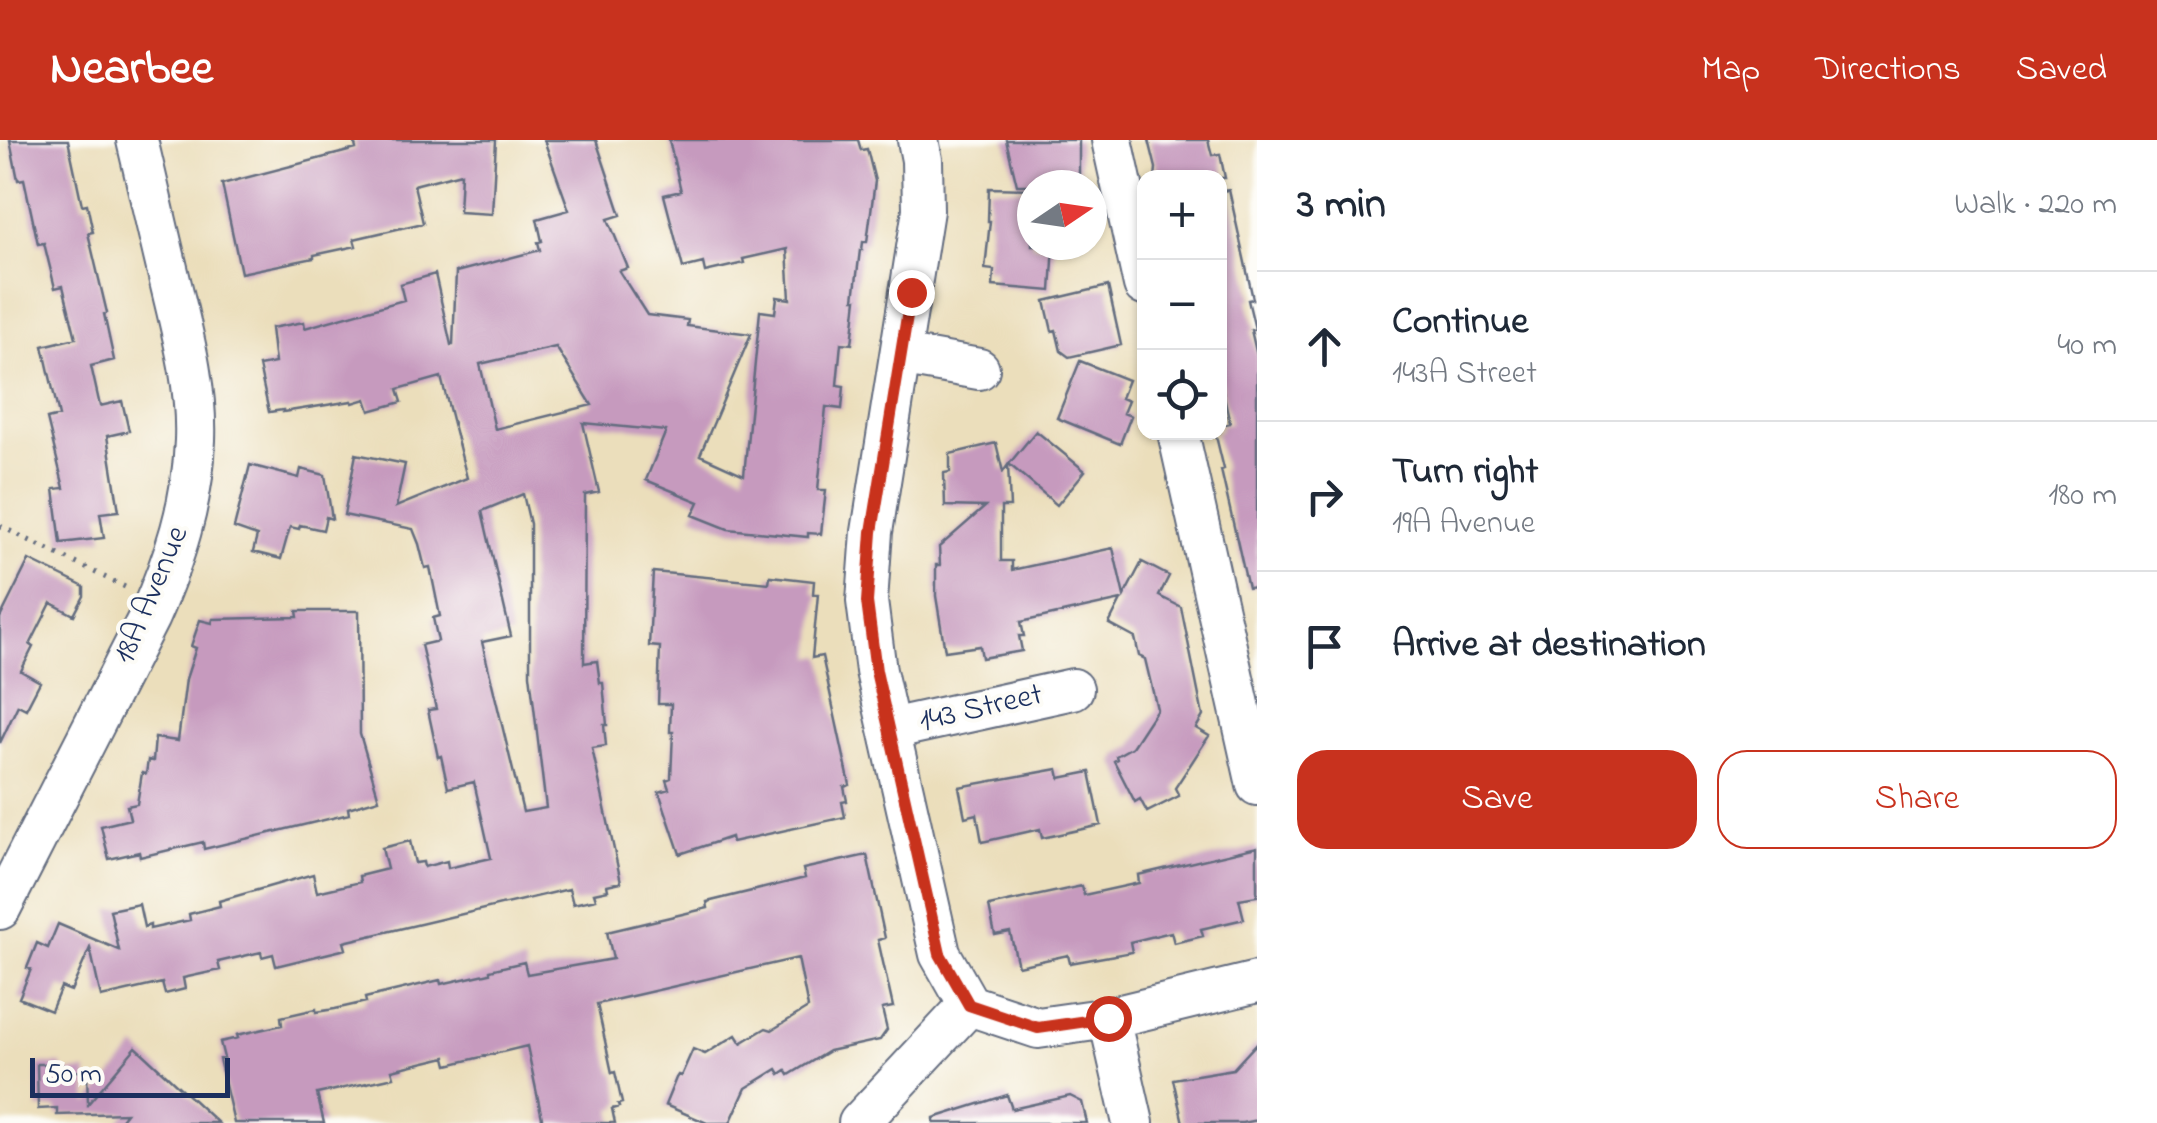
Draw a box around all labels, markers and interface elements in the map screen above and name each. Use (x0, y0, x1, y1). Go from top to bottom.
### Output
text: Nearbee (50, 35, 213, 105)
text: Map (1701, 45, 1760, 96)
text: Directions (1815, 45, 1961, 96)
text: Saved (2016, 45, 2107, 96)
north arrow (1017, 170, 1107, 260)
map controls (1137, 170, 1227, 440)
button: + (1137, 170, 1227, 260)
text: 3 min (1297, 175, 1386, 236)
text: Walk · 220 m (1954, 182, 2117, 229)
button: − (1137, 260, 1227, 350)
route end (889, 270, 935, 316)
text: Continue (1392, 295, 1528, 351)
icon: ahead (1297, 319, 1352, 374)
text: 40 m (2057, 323, 2117, 370)
button: locate (1137, 350, 1227, 440)
text: 143A Street (1392, 351, 1537, 398)
text: Turn right (1392, 445, 1538, 501)
icon: right (1297, 469, 1352, 524)
text: 180 m (2048, 473, 2117, 520)
text: 19A Avenue (1392, 501, 1535, 548)
street label: 18A Avenue (102, 518, 202, 671)
text: Arrive at destination (1392, 618, 1706, 674)
icon: arrive (1297, 619, 1352, 674)
street label: 143 Street (915, 672, 1048, 746)
button: Save (1297, 750, 1697, 849)
button: Share (1717, 750, 2117, 849)
route start (1086, 996, 1132, 1042)
scale bar (30, 1053, 230, 1098)
text: 50 m (45, 1055, 102, 1096)

